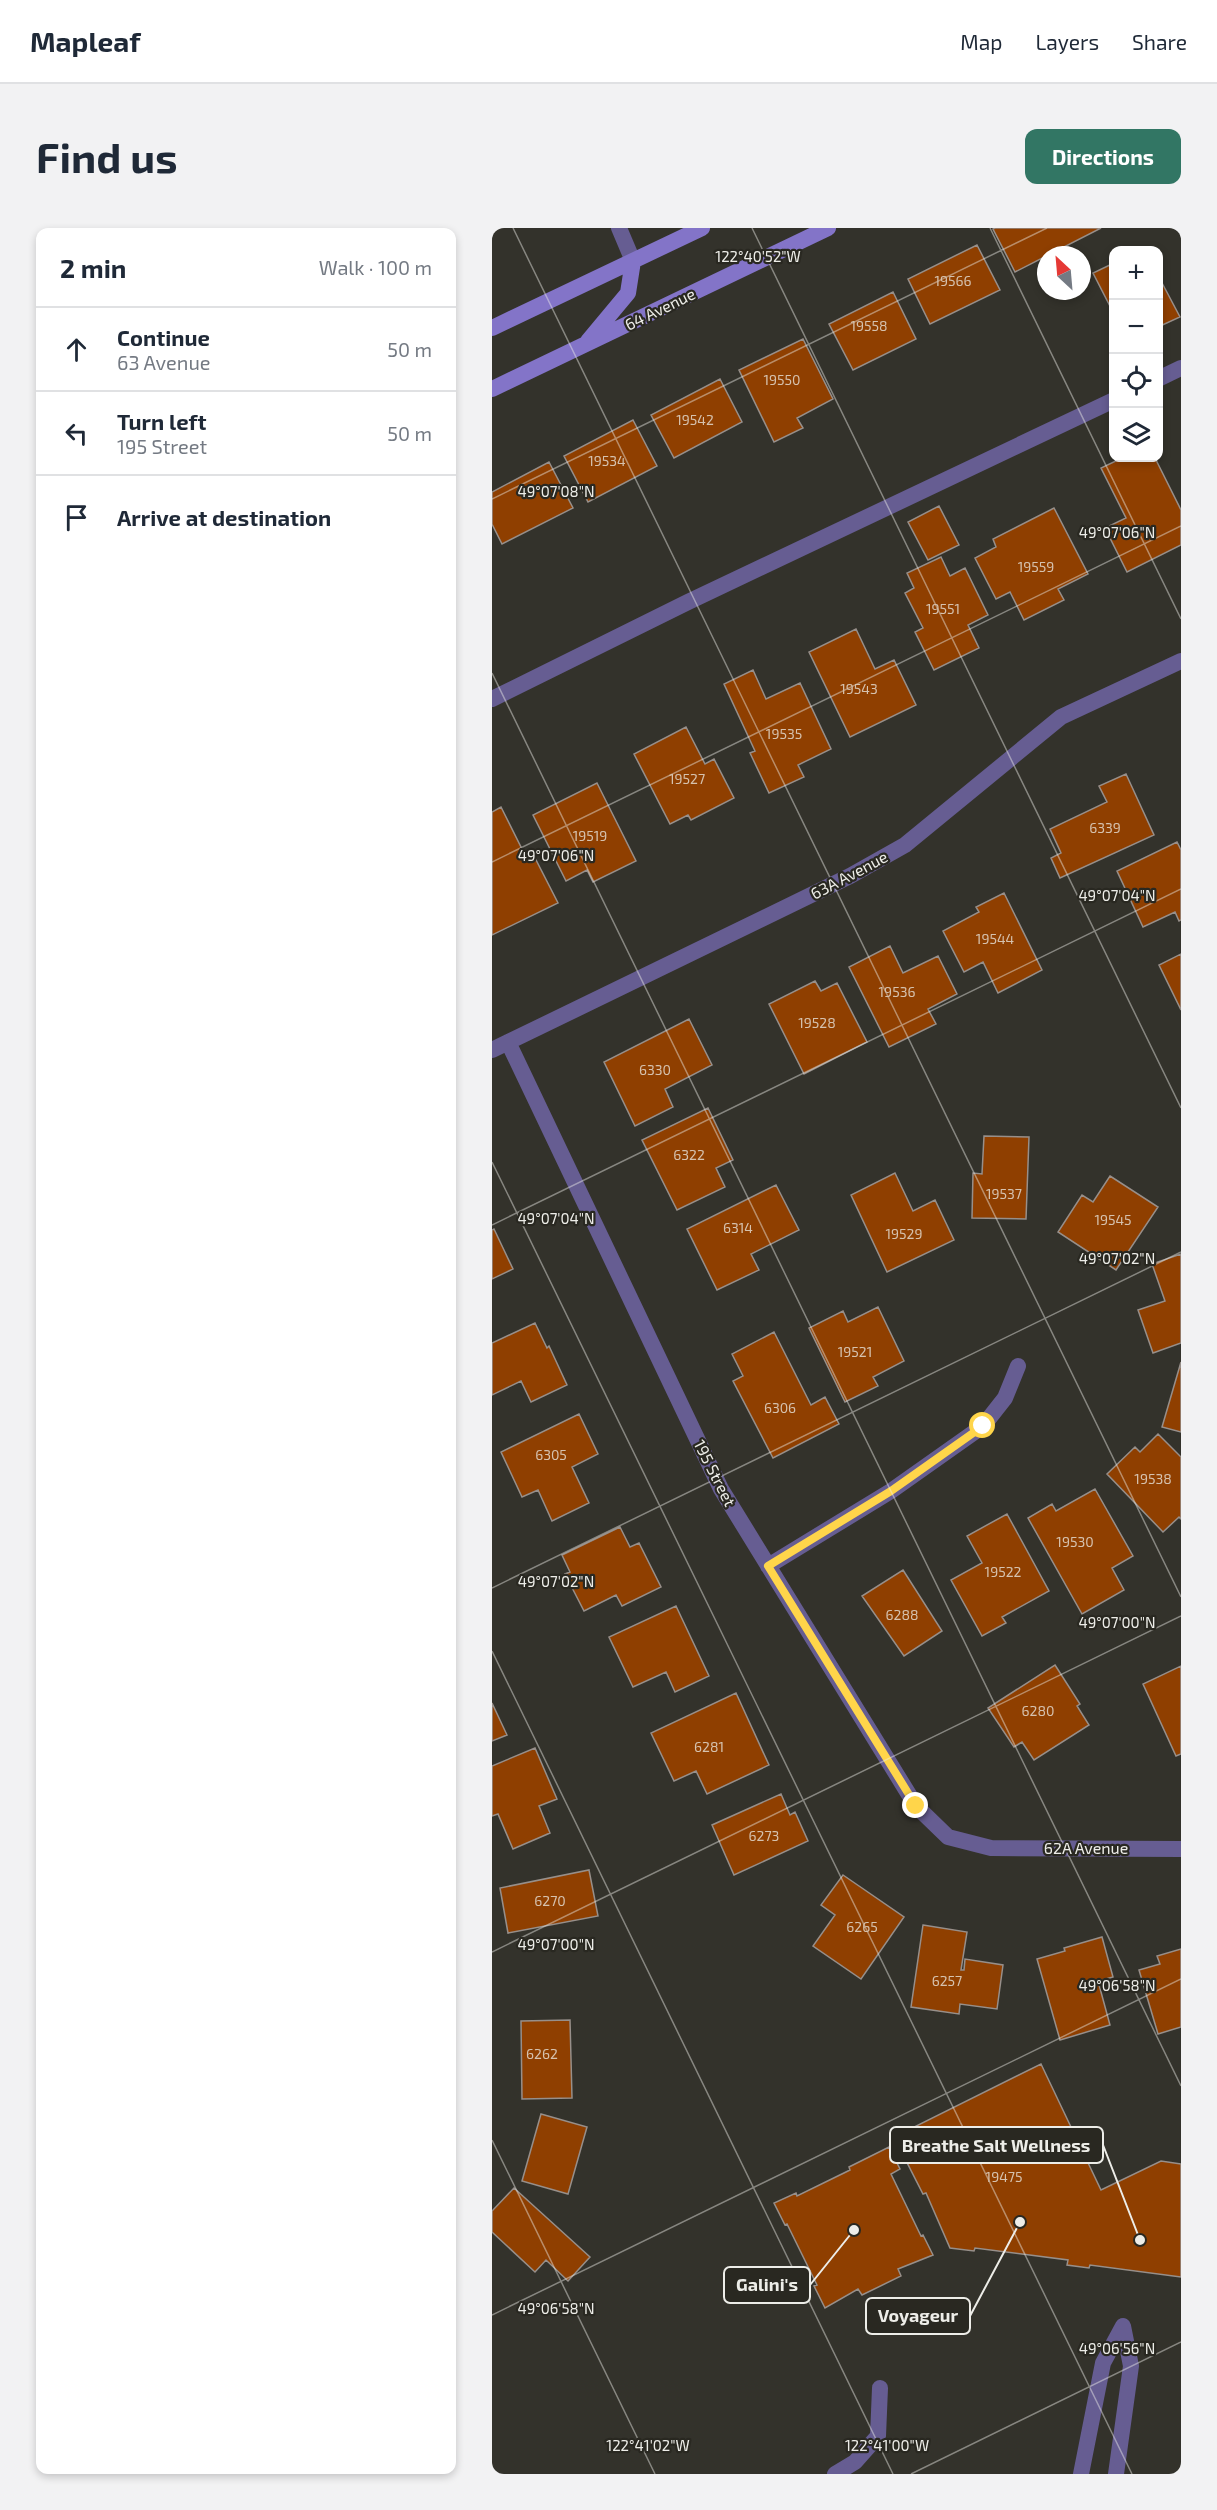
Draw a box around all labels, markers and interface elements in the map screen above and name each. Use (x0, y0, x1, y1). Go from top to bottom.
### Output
text: Mapleaf (30, 24, 141, 58)
text: Map (960, 29, 1002, 54)
text: Layers (1035, 29, 1099, 54)
text: Share (1132, 29, 1187, 54)
button: Directions (1025, 129, 1181, 184)
text: Find us (36, 131, 178, 181)
north arrow (1037, 246, 1091, 300)
map controls (1109, 246, 1163, 462)
button: + (1109, 246, 1163, 300)
text: 122°40'52"W (715, 247, 801, 265)
text: 2 min (60, 252, 126, 283)
text: Walk · 100 m (319, 255, 432, 279)
house number: 19566 (934, 272, 972, 289)
street label: 64 Avenue (622, 283, 698, 334)
button: − (1109, 300, 1163, 354)
house number: 19558 (850, 317, 888, 334)
text: Continue (117, 324, 210, 350)
icon: ahead (60, 333, 93, 366)
text: 50 m (387, 337, 432, 361)
text: 63 Avenue (117, 350, 211, 374)
button: locate (1109, 354, 1163, 408)
house number: 19550 (763, 371, 801, 388)
text: Turn left (117, 408, 206, 434)
button: layers (1109, 408, 1163, 462)
house number: 19542 (676, 411, 714, 428)
icon: left (60, 417, 93, 450)
text: 50 m (387, 421, 432, 445)
text: 195 Street (117, 434, 207, 458)
house number: 19534 (588, 452, 626, 469)
text: 49°07'08"N (517, 482, 595, 500)
icon: arrive (60, 501, 93, 534)
text: Arrive at destination (117, 504, 331, 530)
text: 49°07'06"N (1079, 523, 1155, 541)
house number: 19559 (1018, 558, 1054, 575)
house number: 19551 (926, 600, 960, 617)
house number: 19543 (840, 680, 878, 697)
house number: 19535 (766, 725, 802, 742)
house number: 19527 (669, 770, 705, 787)
house number: 6339 (1089, 819, 1121, 836)
house number: 19519 (573, 827, 607, 844)
text: 49°07'06"N (518, 846, 594, 864)
street label: 63A Avenue (807, 846, 890, 903)
text: 49°07'04"N (1078, 886, 1156, 904)
house number: 19544 (976, 930, 1014, 947)
house number: 19536 (879, 983, 915, 1000)
house number: 19528 (798, 1014, 836, 1031)
house number: 6330 (639, 1061, 671, 1078)
house number: 6322 (673, 1146, 705, 1163)
house number: 19537 (986, 1185, 1022, 1202)
text: 49°07'04"N (517, 1209, 595, 1227)
house number: 19545 (1094, 1211, 1132, 1228)
house number: 6314 (723, 1219, 753, 1236)
house number: 19529 (886, 1225, 922, 1242)
text: 49°07'02"N (1079, 1249, 1155, 1267)
house number: 19521 (838, 1343, 872, 1360)
house number: 6306 (764, 1399, 796, 1416)
route start (969, 1412, 995, 1438)
street label: 195 Street (691, 1436, 740, 1509)
house number: 6305 (535, 1446, 567, 1463)
house number: 19538 (1134, 1470, 1172, 1487)
house number: 19530 (1056, 1533, 1094, 1550)
house number: 19522 (985, 1563, 1022, 1580)
text: 49°07'02"N (518, 1572, 594, 1590)
house number: 6288 (886, 1606, 918, 1623)
text: 49°07'00"N (1078, 1613, 1156, 1631)
house number: 6280 (1022, 1702, 1054, 1719)
house number: 6281 (694, 1738, 724, 1755)
route end (902, 1792, 928, 1818)
house number: 6273 (749, 1827, 779, 1844)
street label: 62A Avenue (1044, 1838, 1128, 1857)
house number: 6270 (534, 1892, 566, 1909)
house number: 6265 (846, 1918, 878, 1935)
text: 49°07'00"N (517, 1935, 595, 1953)
house number: 6257 (932, 1972, 962, 1989)
text: 49°06'58"N (1078, 1976, 1156, 1994)
house number: 6262 (526, 2045, 558, 2062)
callout: Breathe Salt Wellness (890, 2127, 1103, 2163)
text: Breathe Salt Wellness (902, 2134, 1090, 2156)
house number: 19475 (986, 2168, 1022, 2185)
callout: Galini's (724, 2267, 810, 2303)
text: Galini's (736, 2273, 798, 2295)
callout: Voyageur (866, 2298, 970, 2334)
text: 49°06'58"N (517, 2299, 595, 2317)
text: Voyageur (878, 2304, 959, 2326)
text: 49°06'56"N (1079, 2339, 1155, 2357)
text: 122°41'02"W (606, 2436, 690, 2454)
text: 122°41'00"W (845, 2436, 929, 2454)

